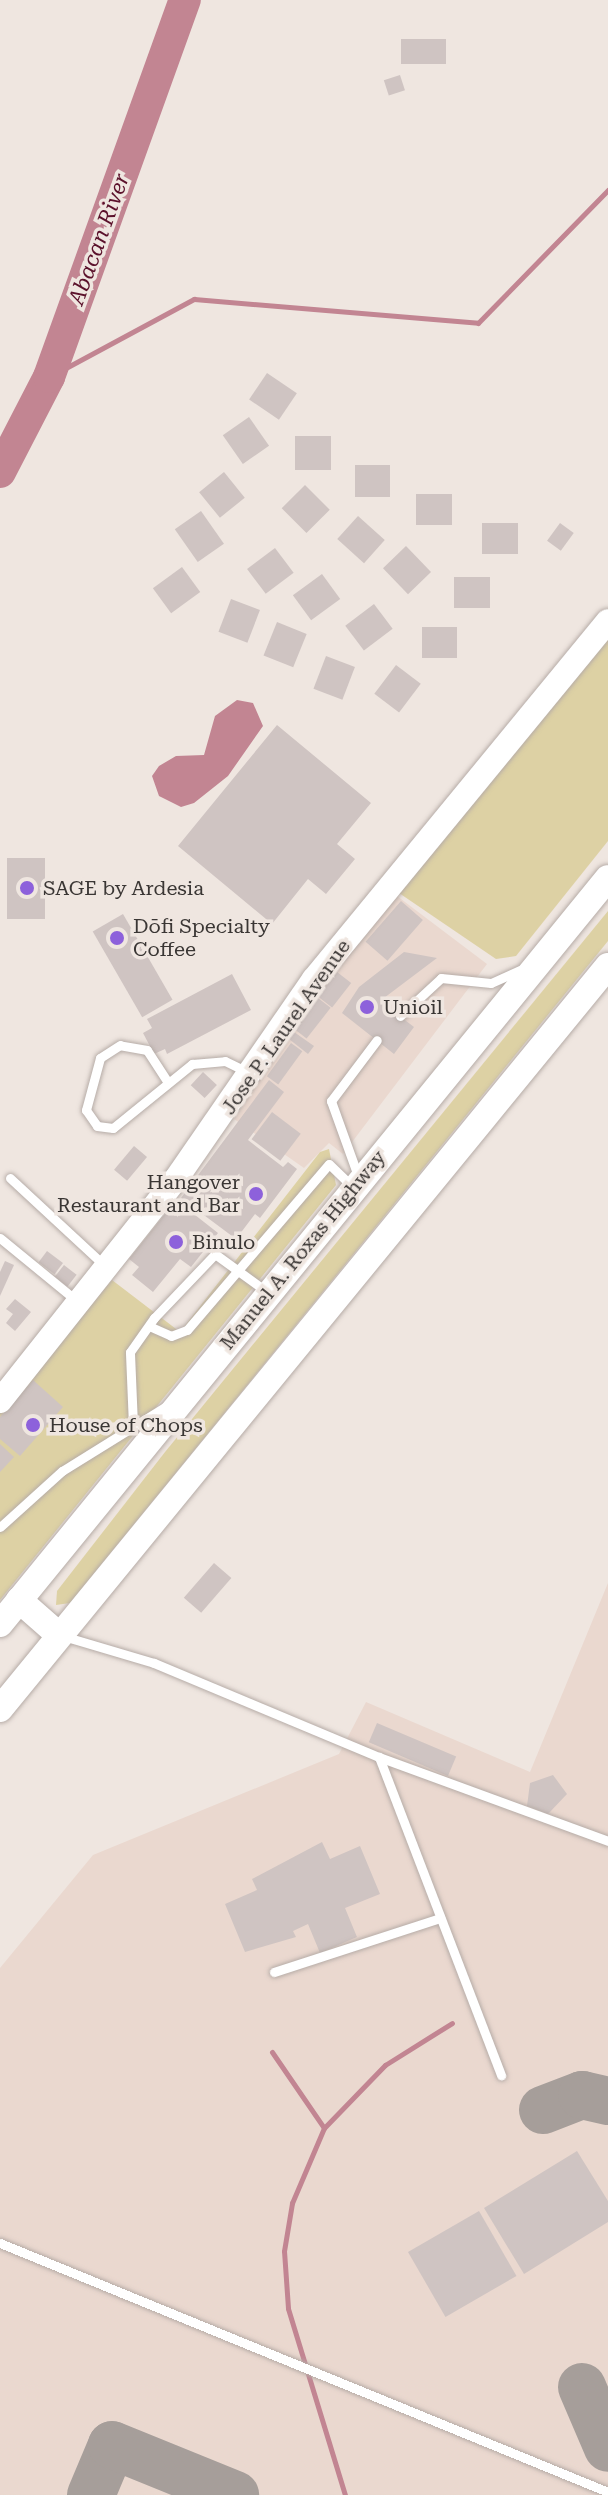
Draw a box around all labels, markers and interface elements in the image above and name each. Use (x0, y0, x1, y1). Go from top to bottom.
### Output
water label: Abacan River (63, 170, 135, 308)
place label: SAGE by Ardesia (43, 876, 204, 900)
marker: SAGE by Ardesia (18, 879, 36, 897)
place label: Dōfi Specialty Coffee (133, 914, 270, 961)
marker: Dōfi Specialty Coffee (108, 929, 126, 947)
street label: Jose P. Laurel Avenue (217, 935, 355, 1119)
place label: Unioil (383, 995, 443, 1019)
marker: Unioil (358, 998, 376, 1016)
street label: Manuel A. Roxas Highway (215, 1145, 391, 1355)
place label: Hangover Restaurant and Bar (57, 1170, 240, 1217)
marker: Hangover Restaurant and Bar (247, 1185, 265, 1203)
place label: Binulo (192, 1230, 255, 1254)
marker: Binulo (167, 1233, 185, 1251)
place label: House of Chops (49, 1413, 203, 1437)
marker: House of Chops (24, 1416, 42, 1434)

